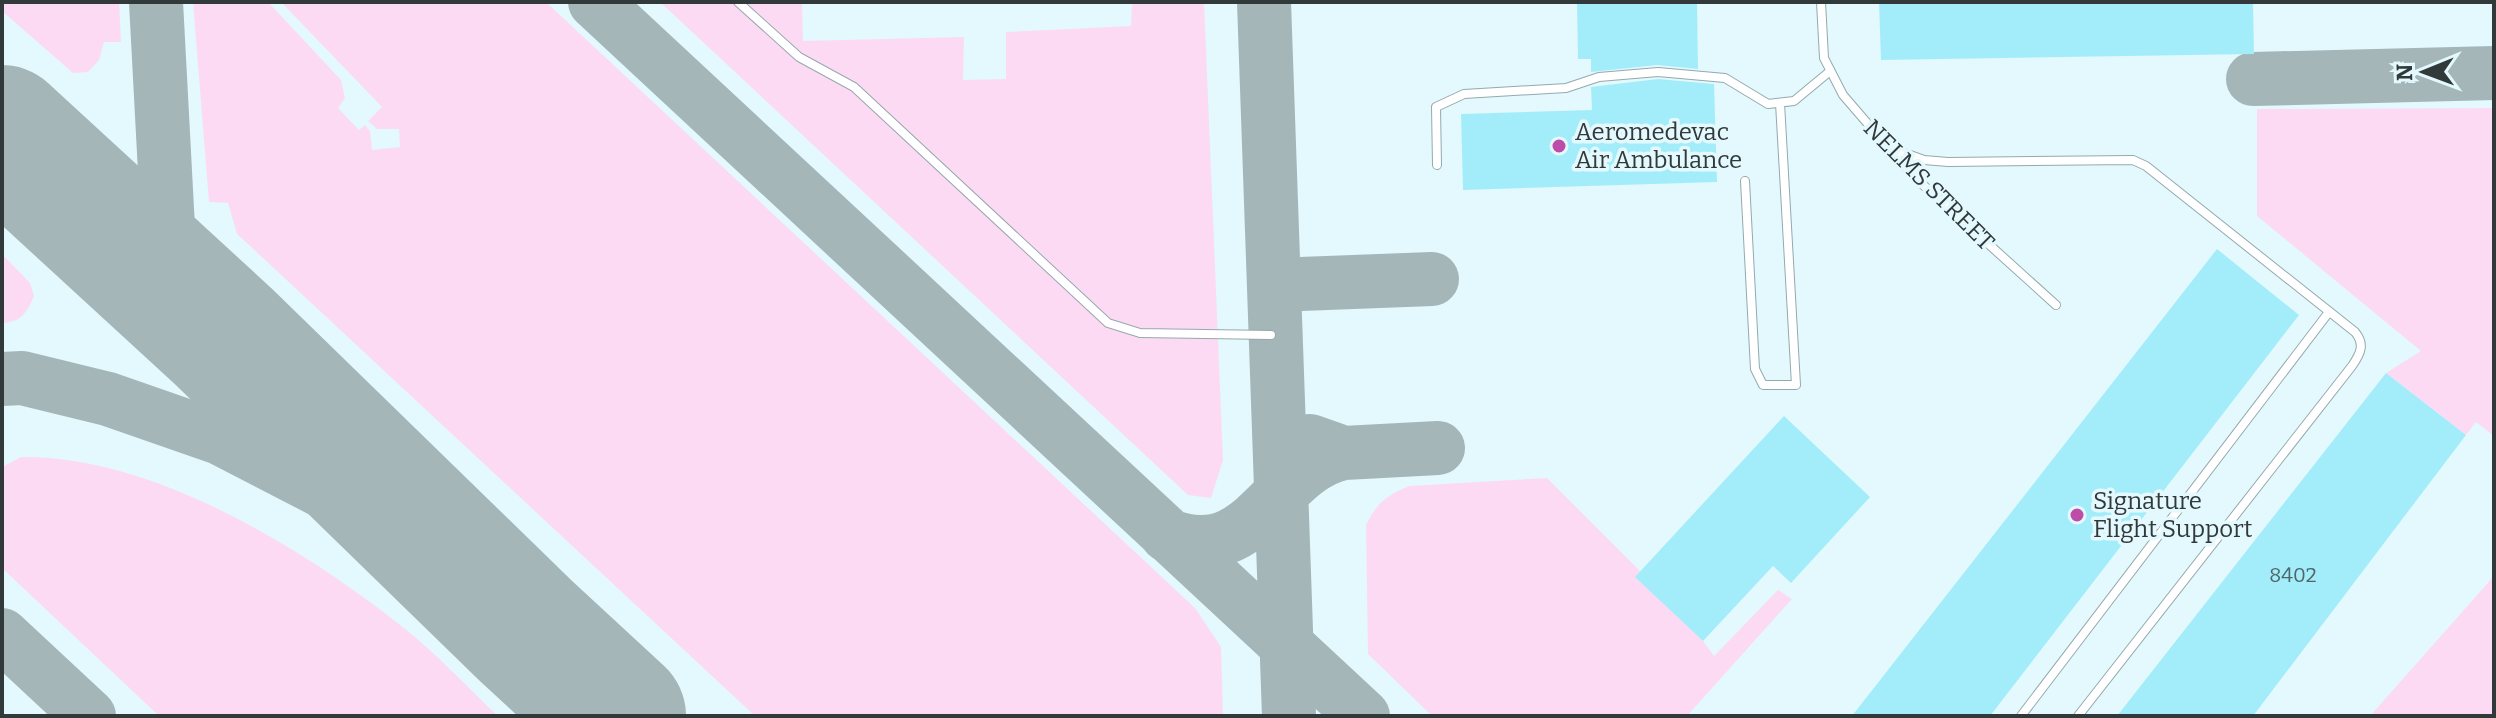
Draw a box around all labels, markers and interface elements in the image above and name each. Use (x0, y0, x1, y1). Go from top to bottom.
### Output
north arrow (2384, 32, 2464, 112)
text: N (2391, 64, 2418, 81)
street label: NELMS STREET (1858, 114, 2000, 256)
place label: Aeromedevac Air Ambulance (1575, 118, 1742, 174)
marker: Aeromedevac Air Ambulance (1550, 137, 1568, 155)
place label: Signature Flight Support (2093, 487, 2253, 543)
marker: Signature Flight Support (2068, 506, 2086, 524)
house number: 8402 (2269, 563, 2317, 587)

